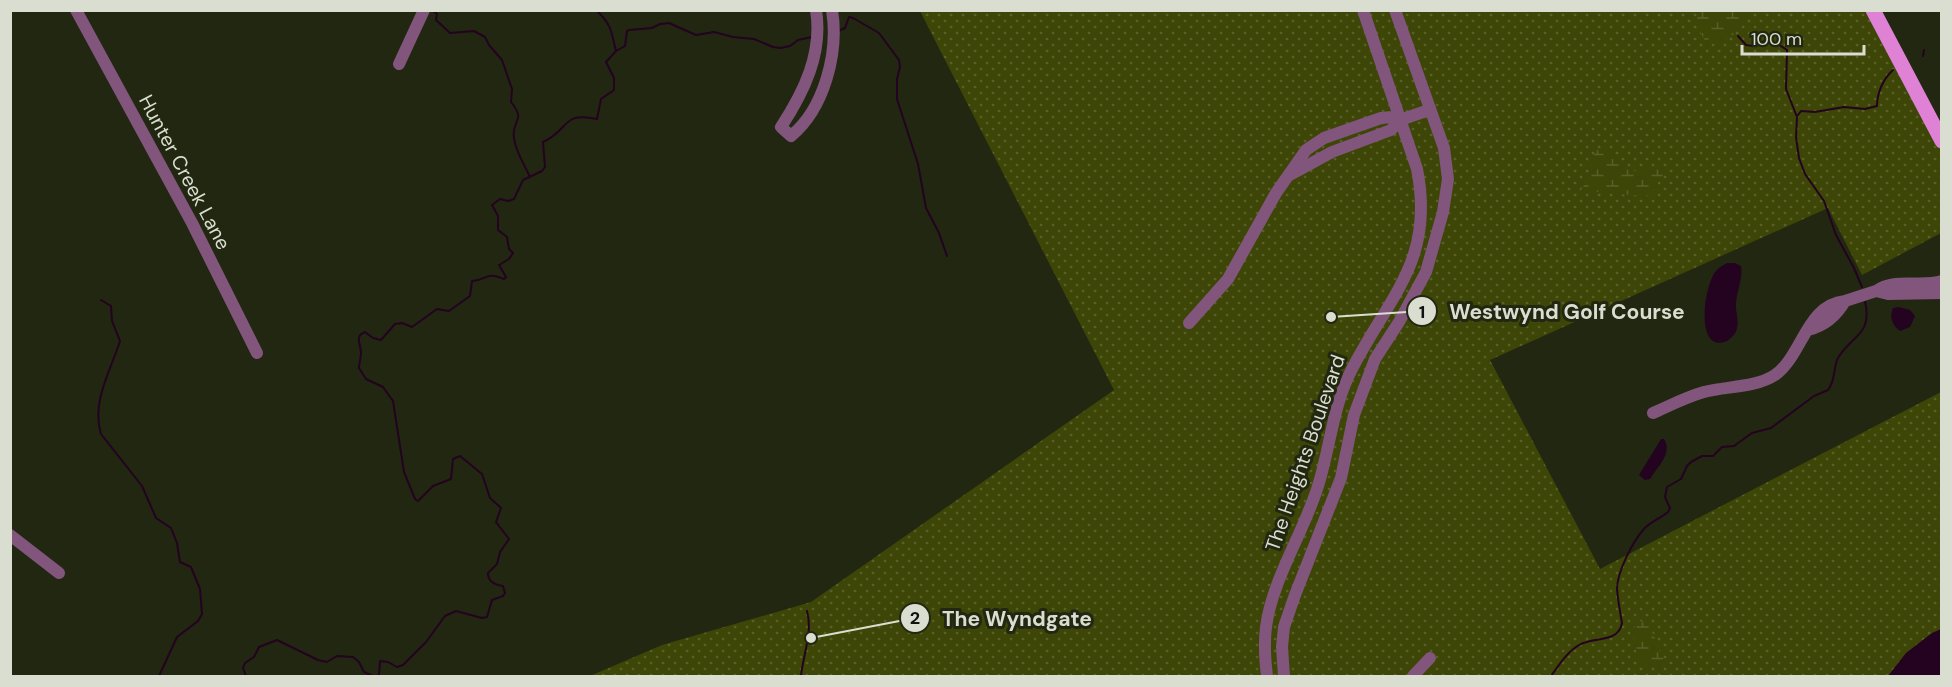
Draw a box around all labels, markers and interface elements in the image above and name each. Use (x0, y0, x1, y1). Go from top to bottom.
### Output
scale bar (1742, 18, 1864, 56)
text: 100 m (1751, 27, 1802, 51)
street label: Hunter Creek Lane (133, 90, 237, 254)
callout: Westwynd Golf Course (1407, 292, 1696, 331)
text: Westwynd Golf Course (1449, 298, 1685, 326)
text: 1 (1419, 300, 1425, 324)
street label: The Heights Boulevard (1259, 351, 1351, 555)
callout: The Wyndgate (900, 599, 1104, 638)
text: The Wyndgate (942, 605, 1092, 633)
text: 2 (910, 606, 920, 630)

